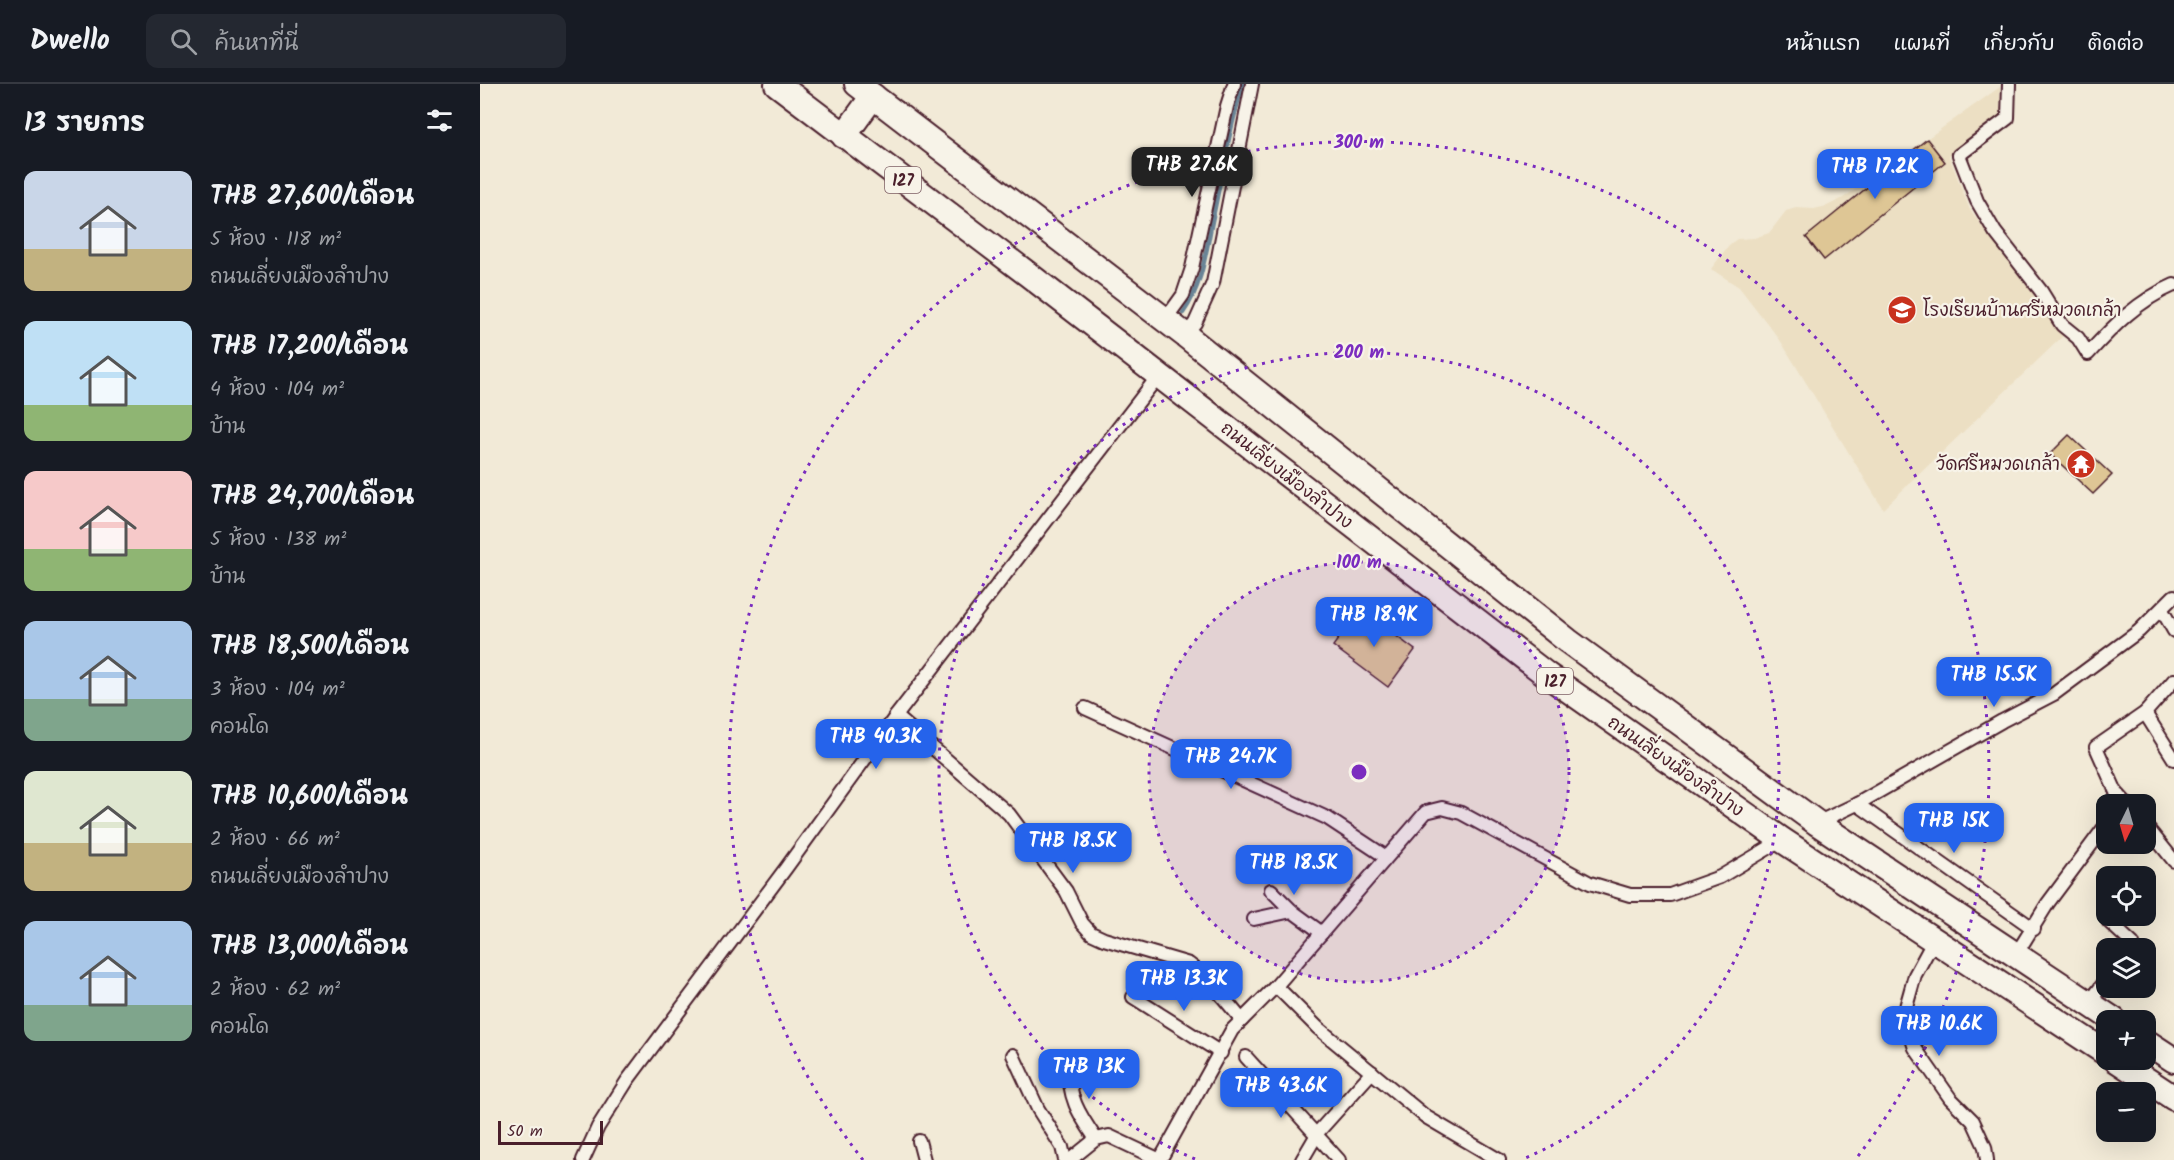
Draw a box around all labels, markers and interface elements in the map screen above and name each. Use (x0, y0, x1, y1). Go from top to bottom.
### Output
search box (146, 14, 566, 68)
text: Dwello (30, 19, 110, 64)
icon: search (167, 25, 200, 58)
text: ค้นหาที่นี่ (215, 27, 298, 62)
text: หน้าแรก (1786, 28, 1861, 61)
text: แผนที่ (1894, 28, 1950, 61)
text: เกี่ยวกับ (1983, 28, 2055, 61)
text: ติดต่อ (2088, 28, 2144, 61)
text: 13 รายการ (24, 103, 145, 145)
icon: filters (423, 104, 456, 137)
text: 300 m (1333, 129, 1384, 158)
pin: THB 27.6K (1123, 147, 1261, 198)
pin: THB 17.2K (1806, 149, 1944, 200)
text: THB 27.6K (1146, 150, 1238, 182)
text: THB 17.2K (1831, 152, 1919, 184)
road number: 127 (885, 167, 921, 193)
text: THB 27,600/เดือน (210, 176, 414, 218)
icon: home (72, 195, 144, 267)
text: 5 ห้อง · 118 m² (210, 224, 341, 256)
text: ถนนเลี่ยงเมืองลำปาง (210, 262, 389, 294)
school or university icon: โรงเรียนบ้านศรีหมวดเกล้า (1886, 294, 1918, 326)
place label: โรงเรียนบ้านศรีหมวดเกล้า (1923, 297, 2122, 326)
text: THB 17,200/เดือน (210, 326, 408, 368)
text: 200 m (1334, 339, 1385, 368)
icon: home (72, 345, 144, 417)
text: 4 ห้อง · 104 m² (210, 374, 344, 406)
street label: ถนนเลี่ยงเมืองลำปาง (1214, 411, 1362, 537)
text: บ้าน (210, 412, 245, 444)
temple icon: วัดศรีหมวดเกล้า (2065, 448, 2097, 480)
place label: วัดศรีหมวดเกล้า (1936, 451, 2060, 480)
text: THB 24,700/เดือน (210, 476, 414, 518)
icon: home (72, 495, 144, 567)
text: 5 ห้อง · 138 m² (210, 524, 346, 556)
text: 100 m (1336, 549, 1382, 578)
text: บ้าน (210, 562, 245, 594)
pin: THB 18.9K (1305, 597, 1443, 648)
text: THB 18.9K (1330, 600, 1418, 632)
text: THB 18,500/เดือน (210, 626, 409, 668)
icon: home (72, 645, 144, 717)
pin: THB 15.5K (1925, 657, 2063, 708)
text: THB 15.5K (1950, 660, 2038, 692)
road number: 127 (1537, 668, 1573, 694)
text: 3 ห้อง · 104 m² (210, 674, 345, 706)
street label: ถนนเลี่ยงเมืองลำปาง (1601, 705, 1752, 825)
text: คอนโด (210, 712, 269, 744)
pin: THB 40.3K (807, 719, 945, 770)
text: THB 40.3K (830, 722, 922, 754)
pin: THB 24.7K (1162, 739, 1300, 790)
text: THB 24.7K (1185, 742, 1277, 774)
centre of rings (1349, 762, 1369, 782)
text: THB 10,600/เดือน (210, 776, 408, 818)
north arrow (2096, 794, 2156, 854)
map controls (2096, 794, 2156, 1142)
icon: home (72, 795, 144, 867)
pin: THB 15K (1899, 803, 2009, 854)
text: THB 15K (1918, 806, 1990, 838)
pin: THB 18.5K (1004, 823, 1142, 874)
text: 2 ห้อง · 66 m² (210, 824, 340, 856)
text: THB 18.5K (1029, 826, 1117, 858)
pin: THB 18.5K (1225, 845, 1363, 896)
text: THB 18.5K (1250, 848, 1338, 880)
text: ถนนเลี่ยงเมืองลำปาง (210, 862, 389, 894)
button: locate (2096, 866, 2156, 926)
text: THB 13,000/เดือน (210, 926, 408, 968)
button: layers (2096, 938, 2156, 998)
icon: home (72, 945, 144, 1017)
pin: THB 13.3K (1115, 961, 1253, 1012)
text: THB 13.3K (1140, 964, 1228, 996)
text: 2 ห้อง · 62 m² (210, 974, 340, 1006)
pin: THB 10.6K (1870, 1006, 2008, 1057)
text: THB 10.6K (1895, 1009, 1983, 1041)
button: + (2096, 1010, 2156, 1070)
text: คอนโด (210, 1012, 269, 1044)
pin: THB 13K (1034, 1049, 1144, 1100)
text: THB 13K (1052, 1052, 1126, 1084)
pin: THB 43.6K (1212, 1068, 1350, 1119)
text: THB 43.6K (1234, 1071, 1328, 1103)
button: − (2096, 1082, 2156, 1142)
scale bar (498, 1118, 603, 1146)
text: 50 m (507, 1119, 543, 1144)

